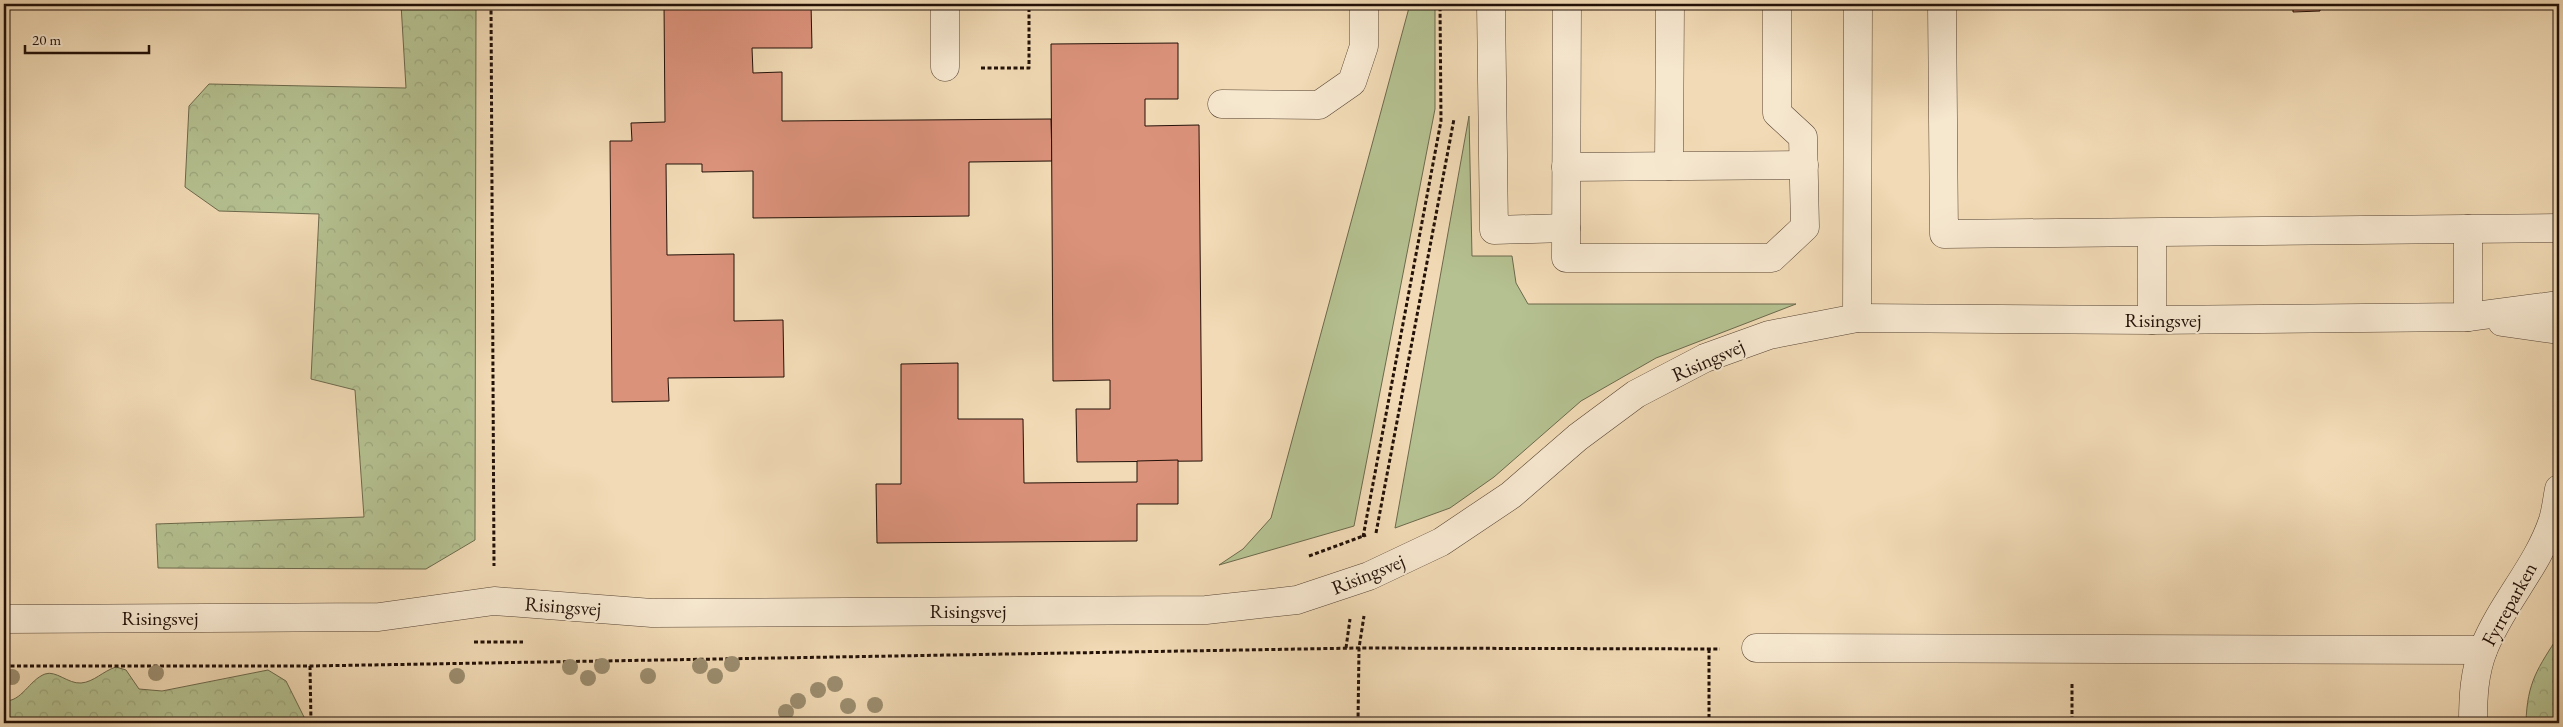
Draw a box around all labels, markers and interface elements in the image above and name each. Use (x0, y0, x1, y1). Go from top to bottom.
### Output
scale bar (25, 22, 149, 54)
text: 20 m (32, 30, 61, 49)
street label: Risingsvej (2125, 307, 2201, 333)
street label: Risingsvej (1668, 332, 1748, 388)
street label: Risingsvej (1328, 548, 1408, 600)
street label: Fyrreparken (2475, 557, 2543, 651)
street label: Risingsvej (524, 590, 602, 622)
street label: Risingsvej (930, 598, 1006, 624)
street label: Risingsvej (122, 605, 198, 631)

